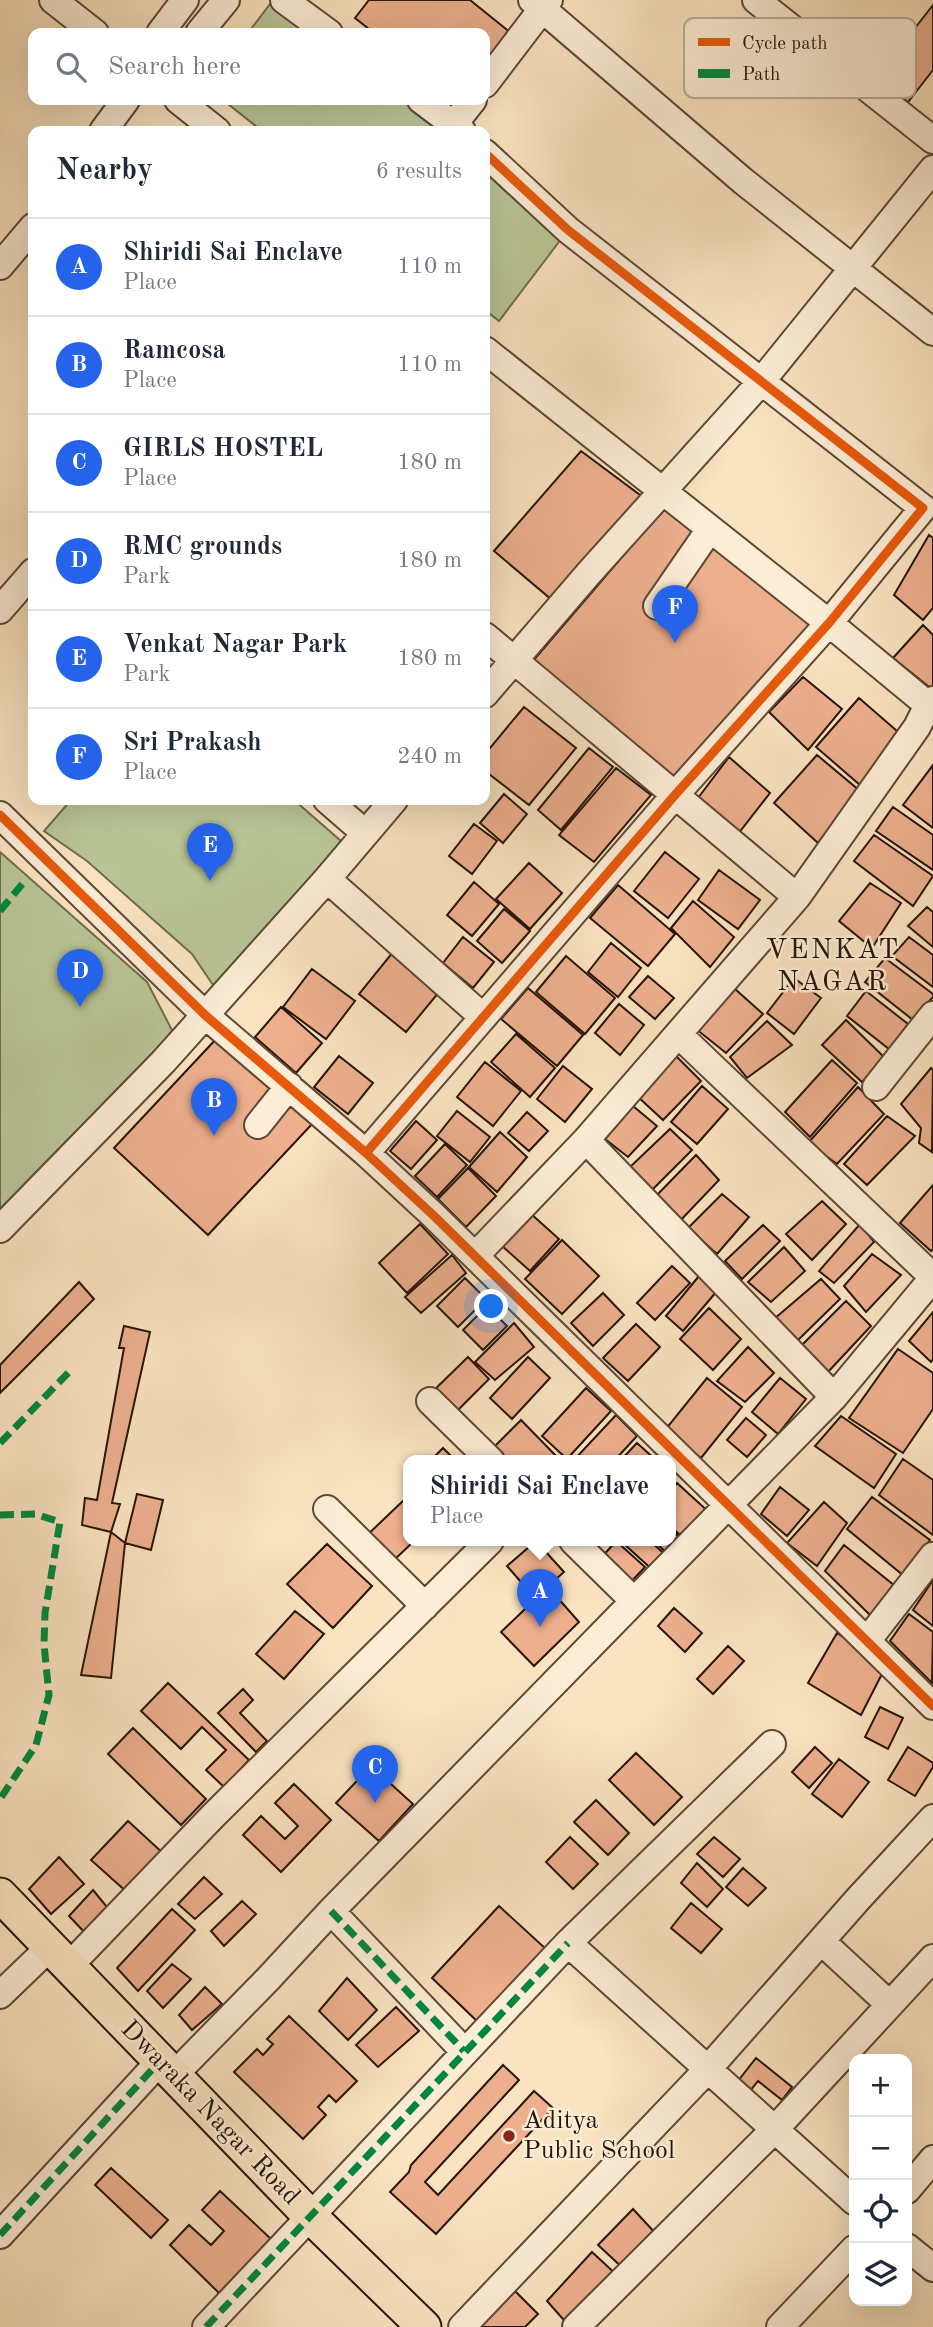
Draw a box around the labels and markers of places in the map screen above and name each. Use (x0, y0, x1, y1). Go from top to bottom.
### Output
pin: F (652, 585, 698, 643)
pin: E (187, 823, 233, 881)
pin: D (57, 949, 103, 1007)
pin: B (191, 1078, 237, 1136)
pin: A (517, 1569, 563, 1627)
pin: C (352, 1745, 398, 1803)
place label: Aditya Public School (523, 2108, 675, 2164)
marker: Aditya Public School (501, 2128, 517, 2144)

